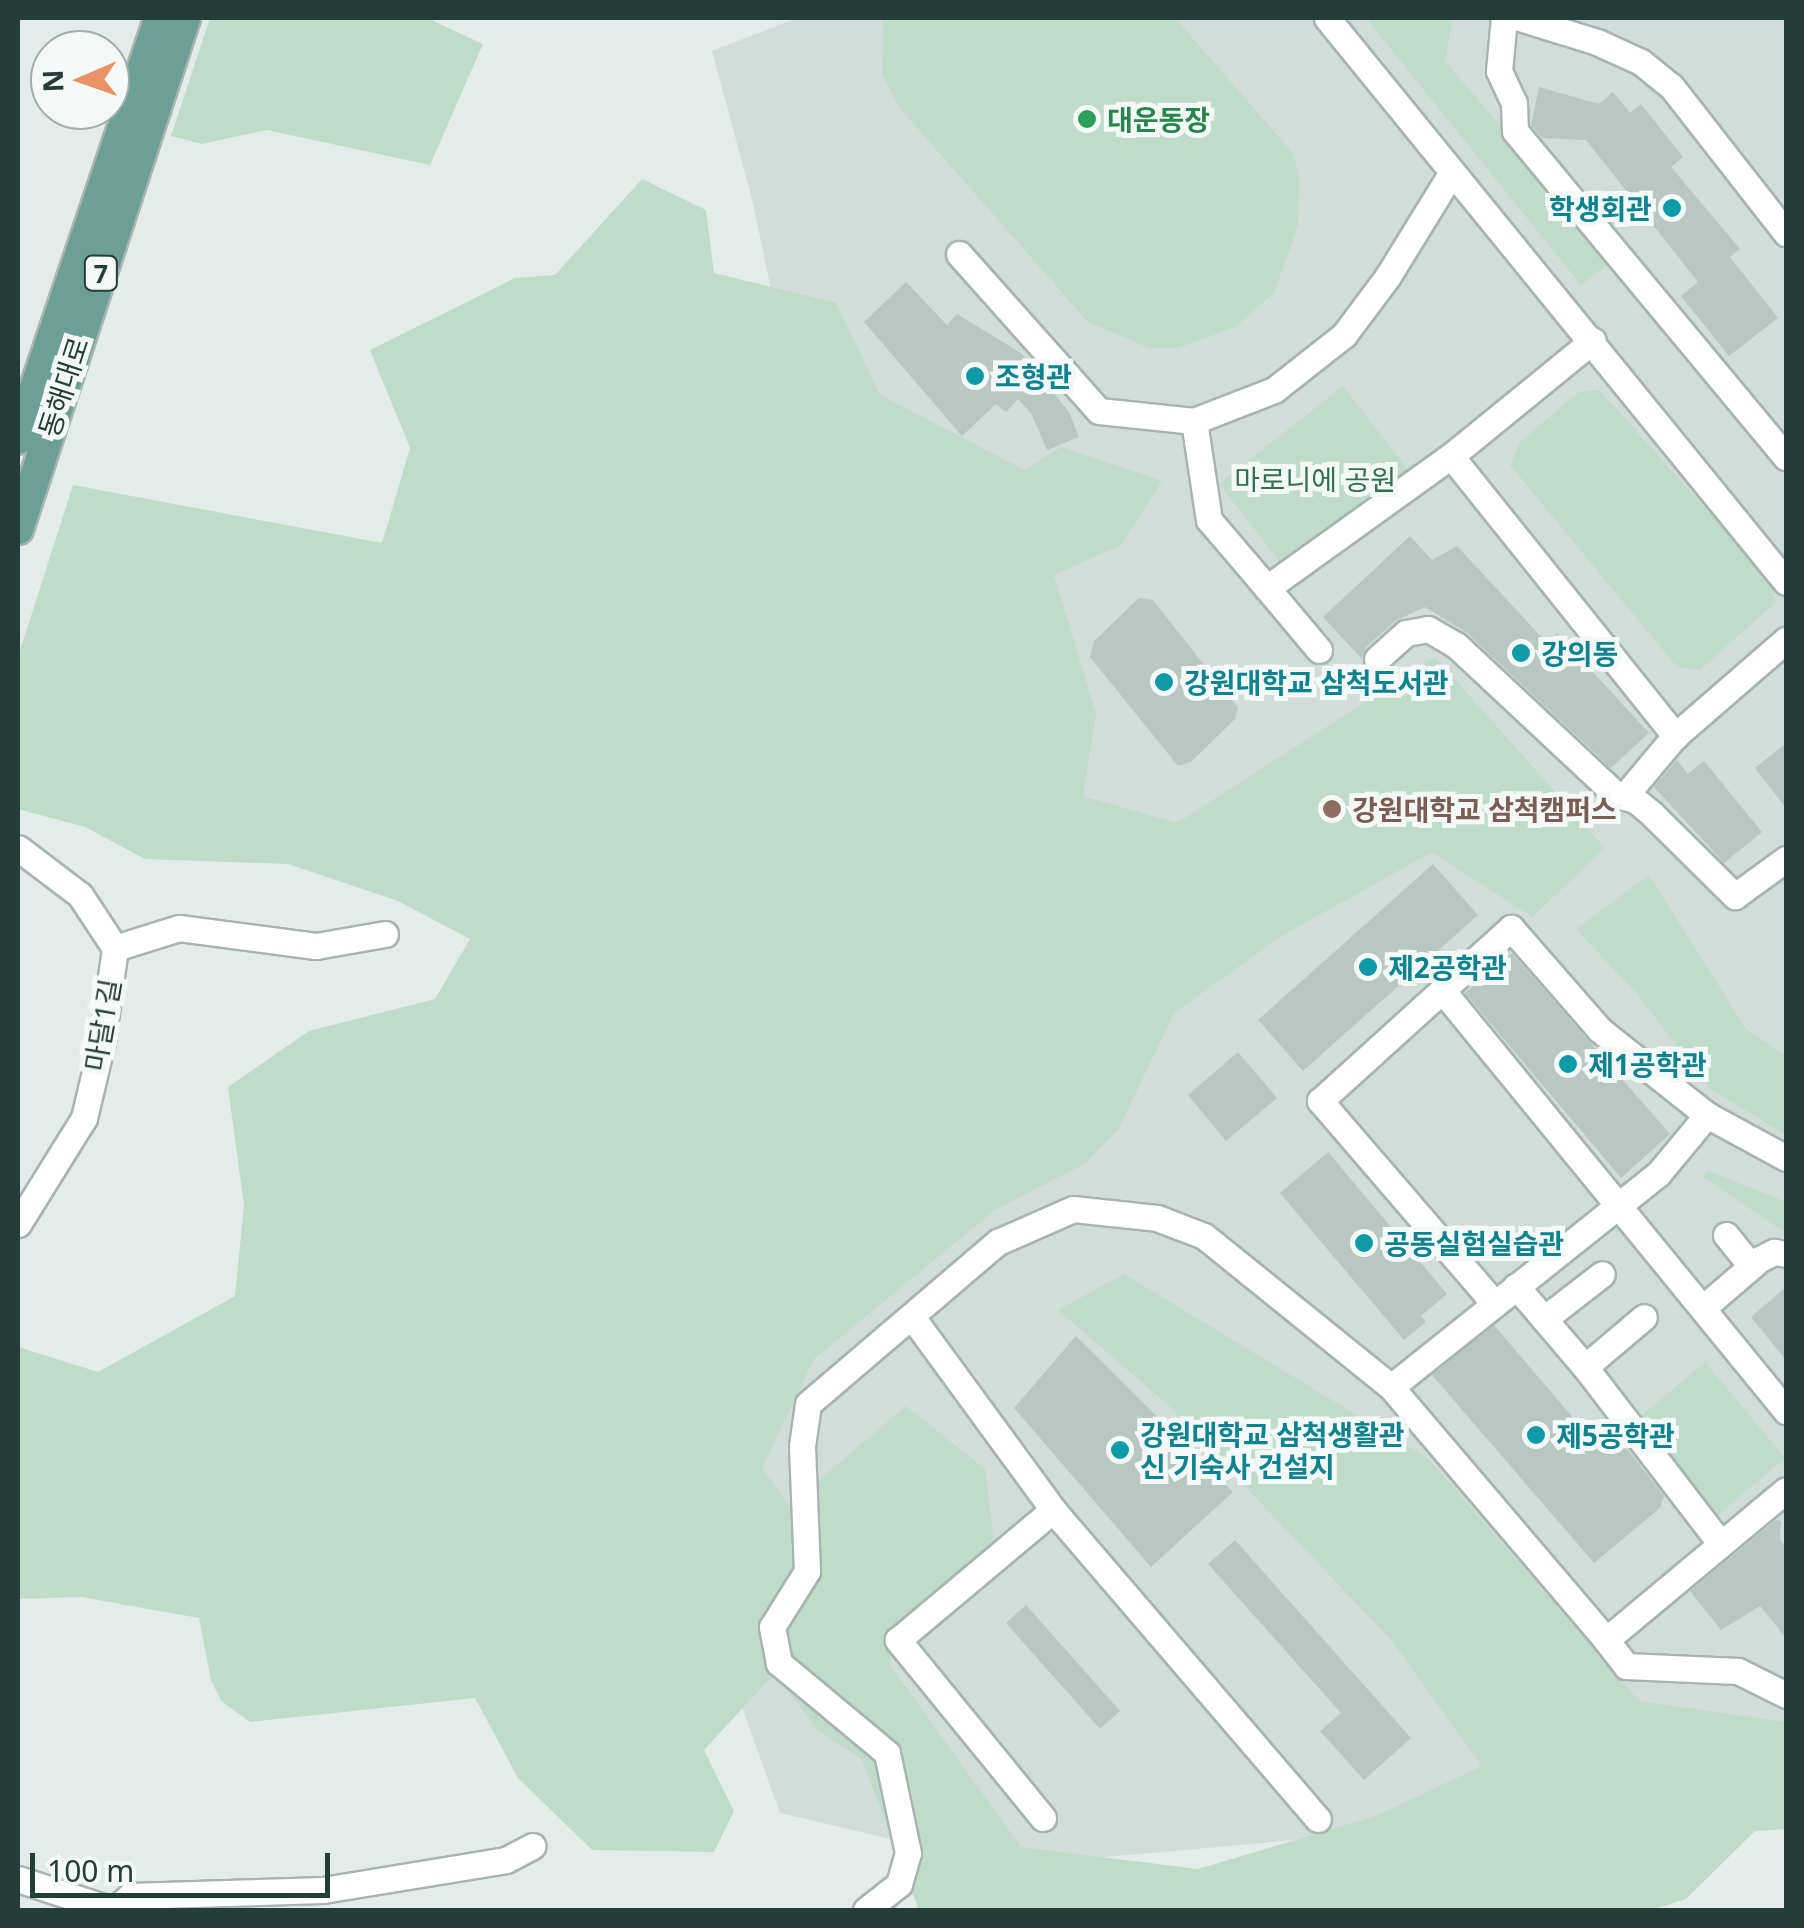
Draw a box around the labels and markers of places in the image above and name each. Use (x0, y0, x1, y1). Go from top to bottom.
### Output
place label: 대운동장 (1107, 102, 1210, 136)
marker: 대운동장 (1076, 108, 1098, 130)
place label: 학생회관 (1549, 191, 1652, 225)
marker: 학생회관 (1661, 197, 1683, 219)
place label: 조형관 (995, 359, 1072, 393)
marker: 조형관 (964, 365, 986, 387)
place label: 강의동 (1541, 636, 1618, 670)
marker: 강의동 (1510, 642, 1532, 664)
place label: 강원대학교 삼척도서관 (1184, 665, 1449, 699)
marker: 강원대학교 삼척도서관 (1153, 671, 1175, 693)
place label: 강원대학교 삼척캠퍼스 (1352, 792, 1617, 826)
marker: 강원대학교 삼척캠퍼스 (1321, 798, 1343, 820)
place label: 제2공학관 (1388, 950, 1507, 984)
marker: 제2공학관 (1357, 956, 1379, 978)
place label: 제1공학관 (1588, 1047, 1707, 1081)
marker: 제1공학관 (1557, 1053, 1579, 1075)
place label: 공동실험실습관 (1384, 1226, 1564, 1260)
marker: 공동실험실습관 (1353, 1232, 1375, 1254)
place label: 강원대학교 삼척생활관 신 기숙사 건설지 (1140, 1417, 1405, 1483)
place label: 제5공학관 (1556, 1418, 1675, 1452)
marker: 제5공학관 (1525, 1424, 1547, 1446)
marker: 강원대학교 삼척생활관 신 기숙사 건설지 (1109, 1439, 1131, 1461)

